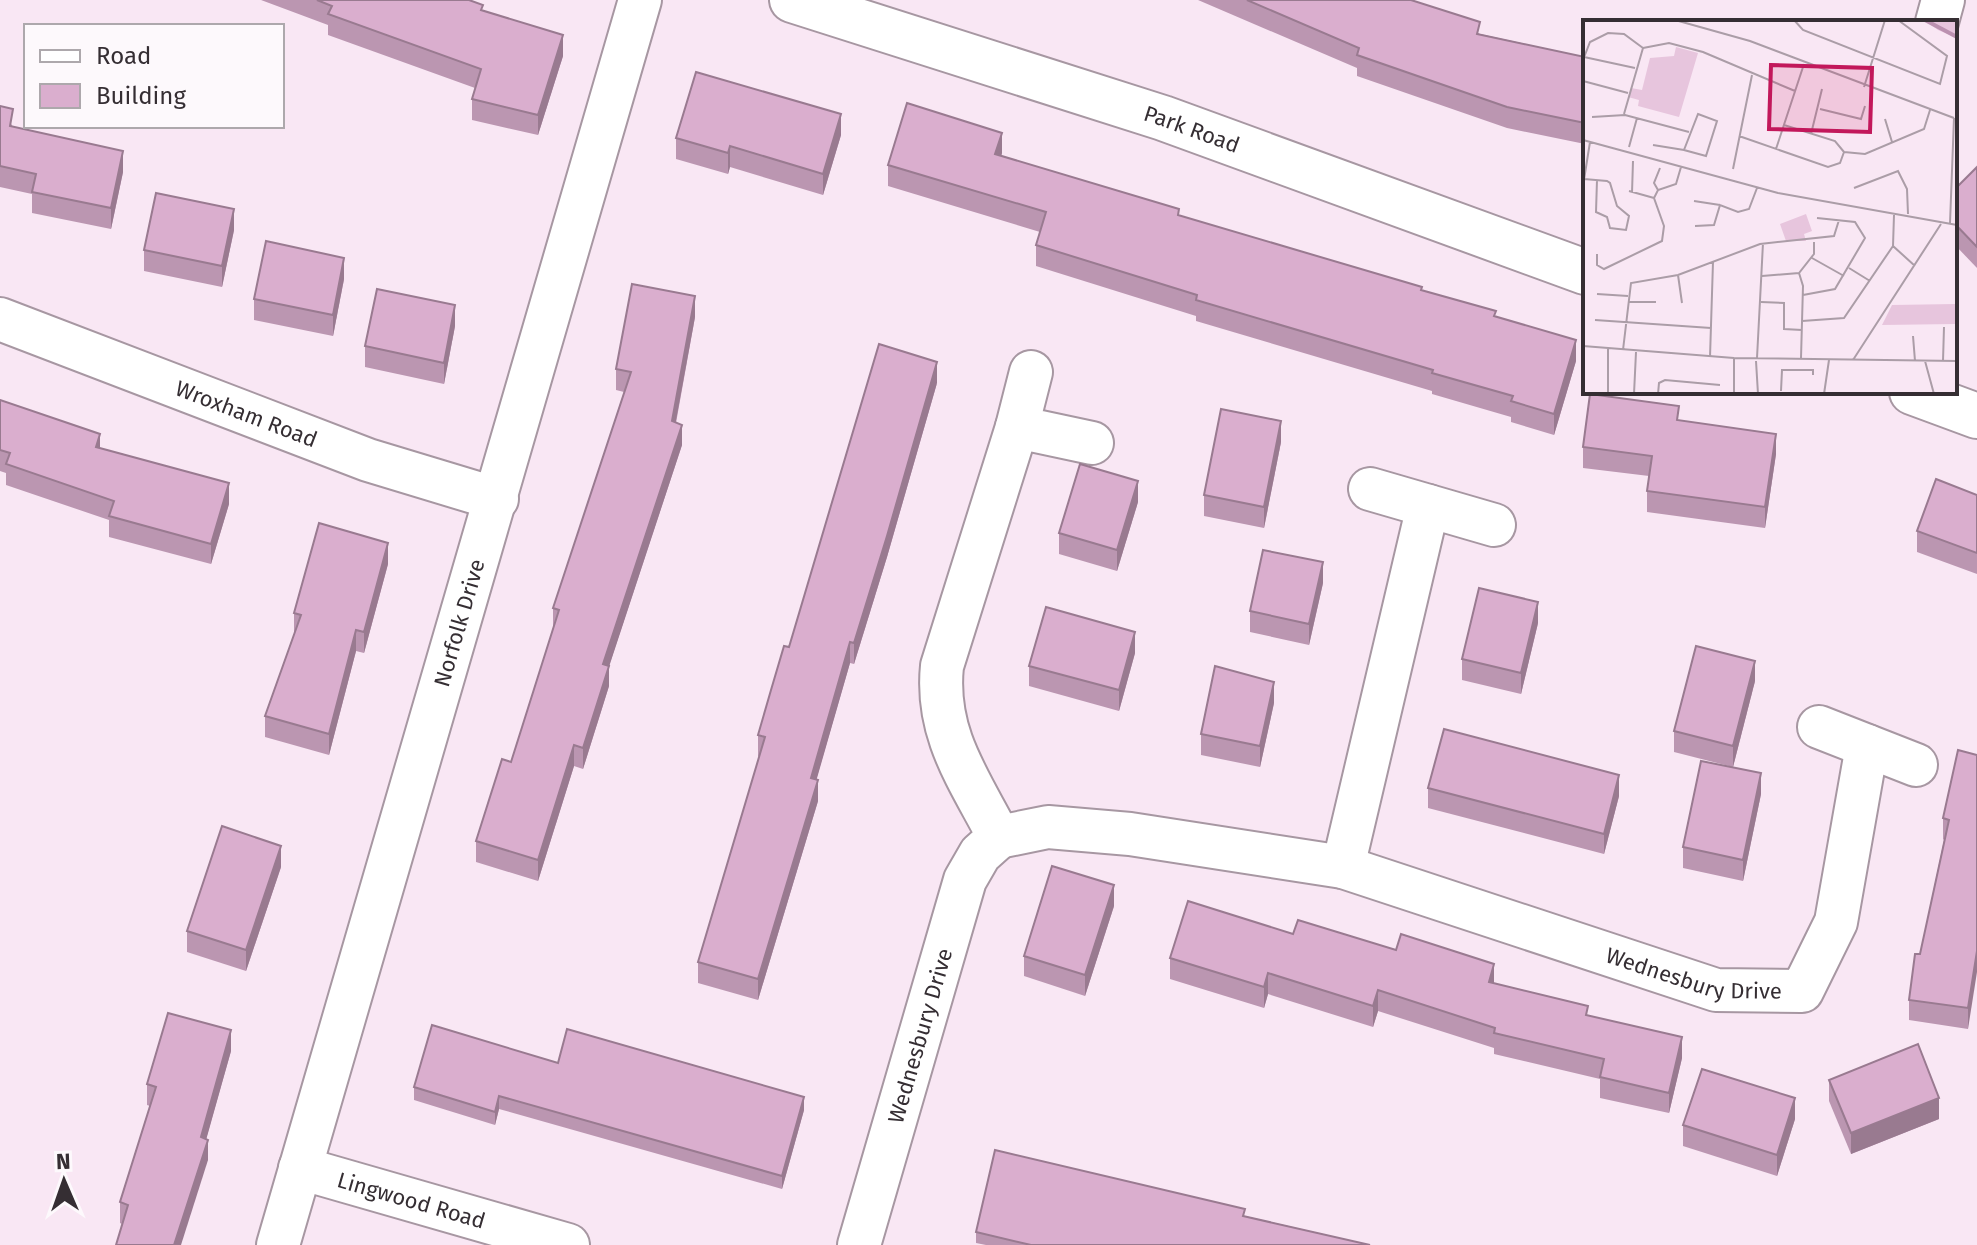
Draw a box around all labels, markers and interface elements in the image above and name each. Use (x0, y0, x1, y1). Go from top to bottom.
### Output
inset map (1583, 20, 1957, 394)
legend (24, 24, 284, 128)
text: Road (96, 42, 151, 70)
text: Building (96, 82, 186, 110)
street label: Park Road (1140, 100, 1243, 159)
street label: Wroxham Road (172, 375, 321, 453)
street label: Norfolk Drive (428, 556, 491, 690)
street label: Wednesbury Drive (1602, 942, 1782, 1005)
street label: Wednesbury Drive (882, 945, 958, 1126)
north arrow (24, 1141, 104, 1221)
text: N (56, 1148, 71, 1175)
street label: Lingwood Road (334, 1166, 489, 1235)

